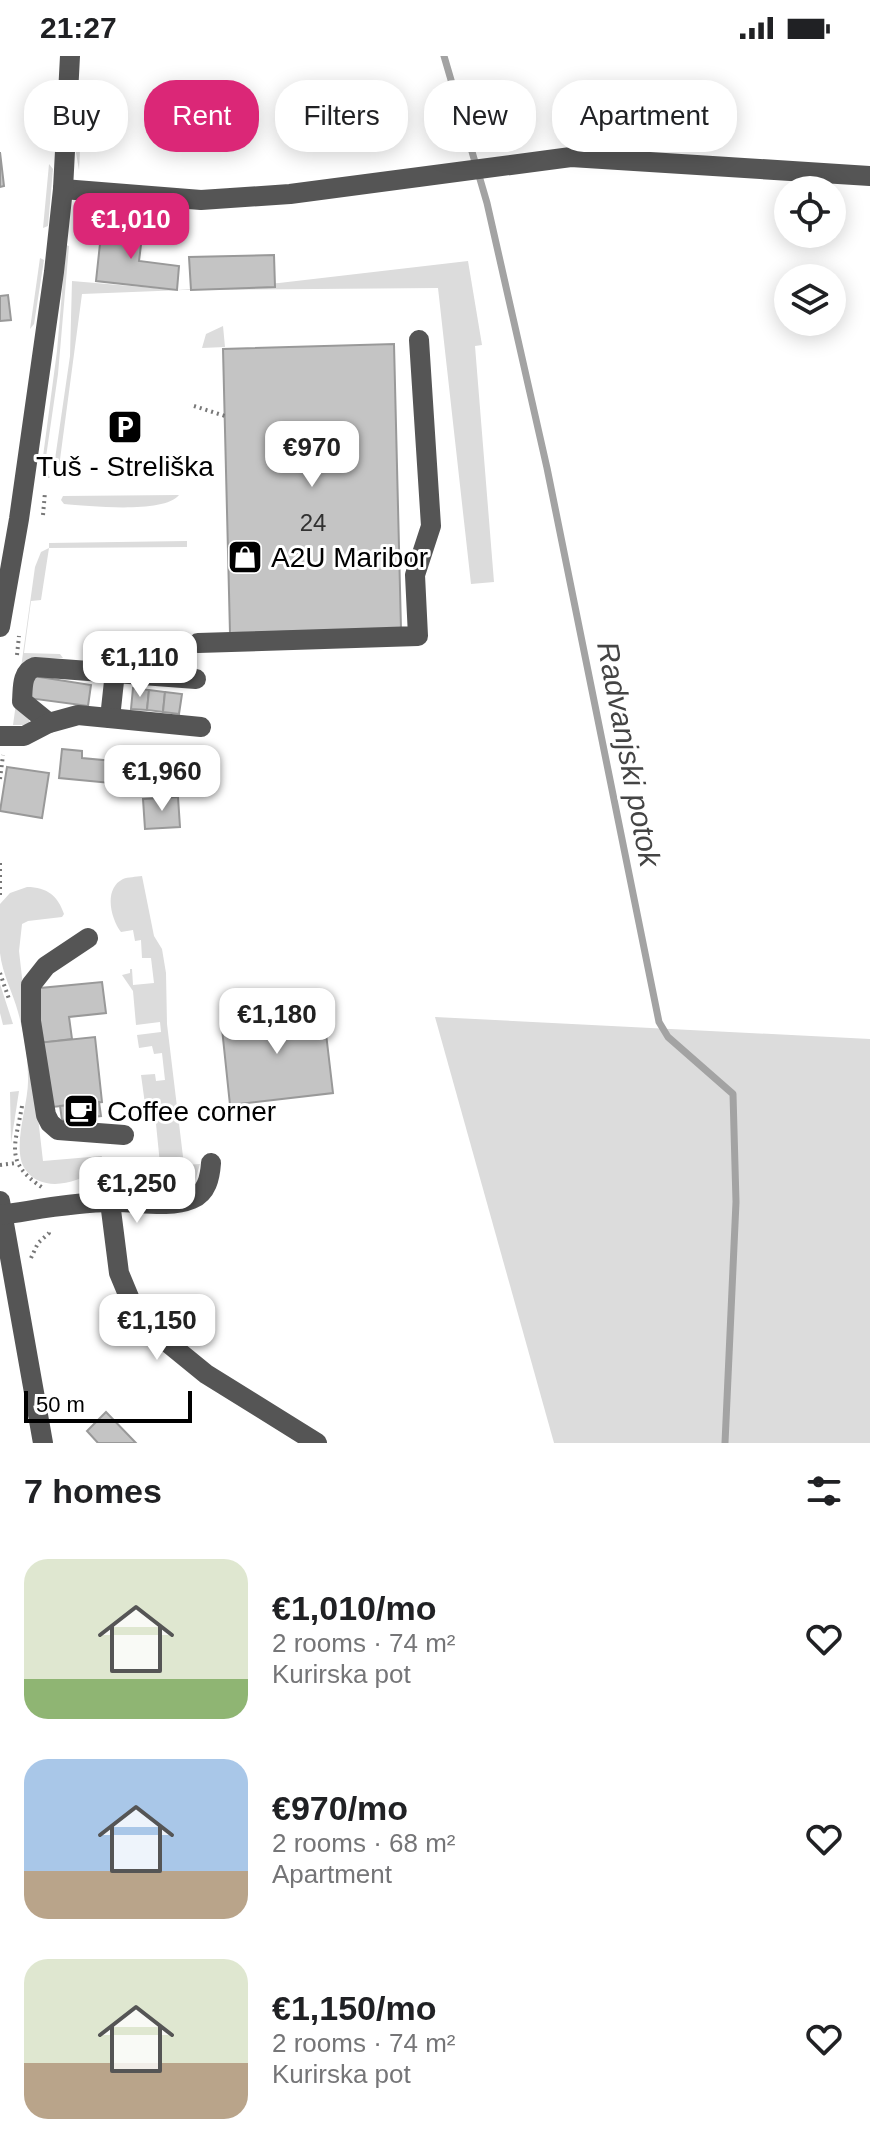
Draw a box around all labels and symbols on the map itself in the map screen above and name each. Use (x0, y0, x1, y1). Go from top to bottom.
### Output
pin: €1,010 (66, 193, 196, 261)
parking icon: Tuš - Streliška (106, 408, 144, 446)
pin: €970 (265, 421, 359, 489)
place label: Tuš - Streliška (36, 451, 214, 482)
house number: 24 (300, 509, 326, 536)
shop icon: A2U Maribor (226, 538, 264, 576)
place label: A2U Maribor (271, 542, 428, 573)
pin: €1,110 (75, 631, 205, 699)
water label: Radvanjski potok (591, 639, 667, 871)
pin: €1,960 (97, 745, 227, 813)
pin: €1,180 (212, 988, 342, 1056)
cafe icon: Coffee corner (62, 1092, 100, 1130)
place label: Coffee corner (107, 1096, 276, 1127)
pin: €1,250 (72, 1157, 202, 1225)
pin: €1,150 (92, 1294, 222, 1362)
scale bar (24, 1387, 192, 1423)

